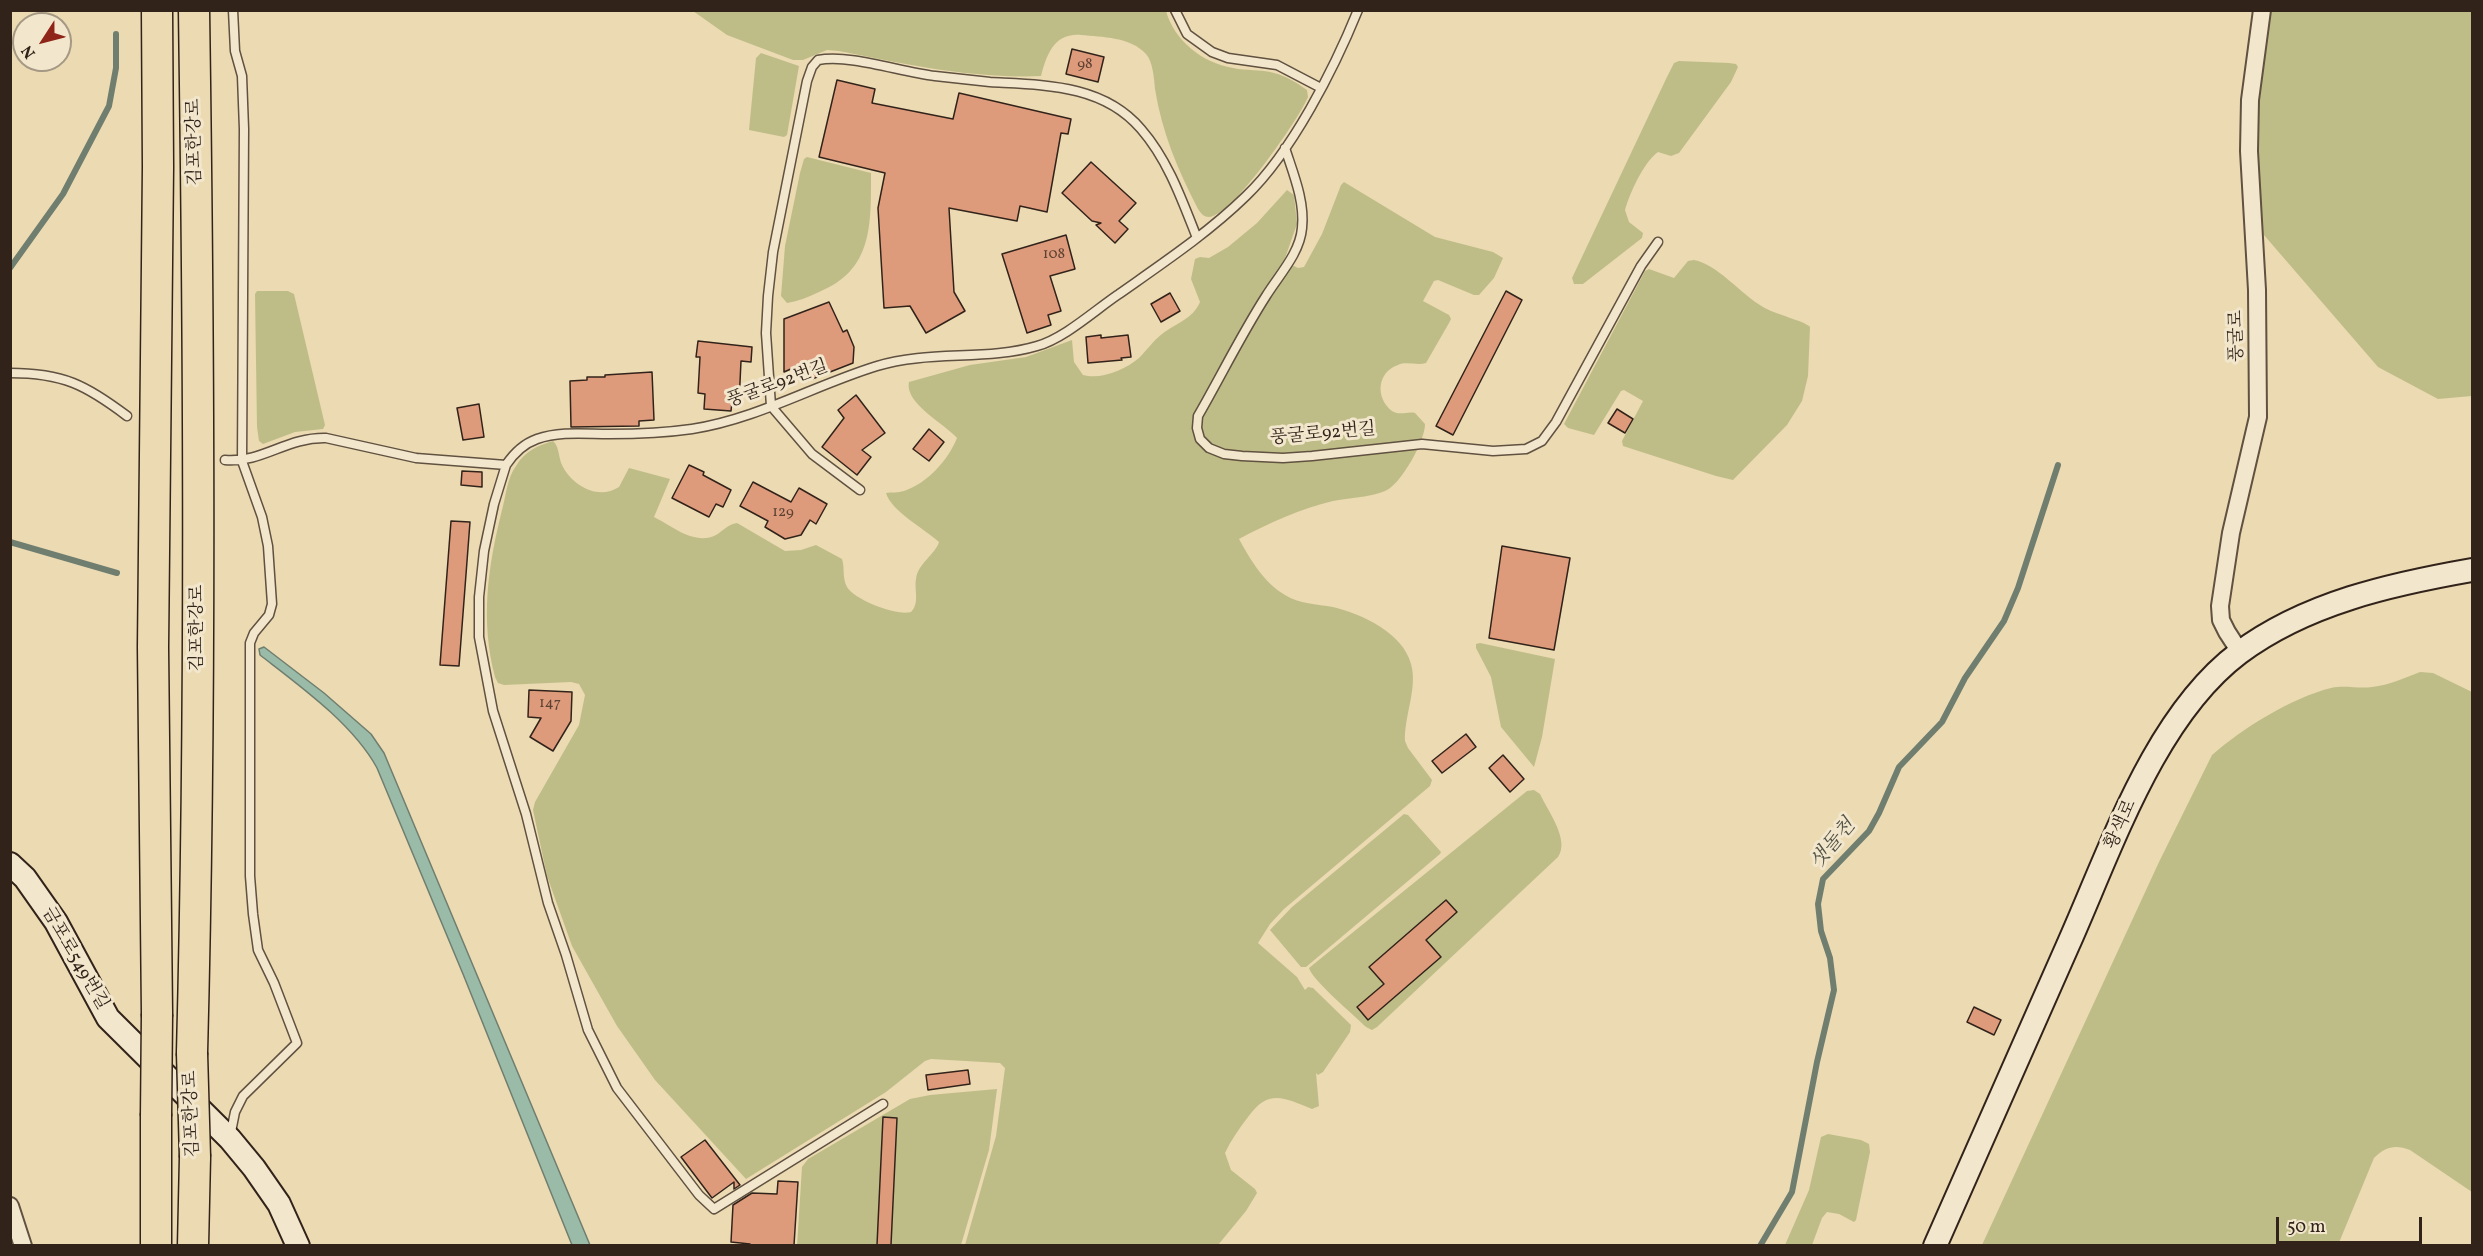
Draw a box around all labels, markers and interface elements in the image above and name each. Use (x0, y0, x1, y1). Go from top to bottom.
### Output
north arrow (12, 12, 72, 72)
text: N (17, 40, 41, 63)
house number: 98 (1077, 56, 1093, 74)
street label: 김포한강로 (184, 98, 208, 186)
house number: 108 (1043, 246, 1065, 264)
street label: 풍굴로 (2227, 310, 2249, 362)
street label: 풍굴로92번길 (725, 357, 831, 413)
street label: 풍굴로92번길 (1269, 420, 1377, 450)
house number: 129 (772, 504, 794, 522)
street label: 김포한강로 (188, 585, 210, 671)
house number: 147 (539, 695, 561, 713)
street label: 황색로 (2102, 797, 2142, 853)
water label: 샛돌천 (1806, 815, 1862, 875)
street label: 금포로549번길 (36, 904, 112, 1014)
street label: 김포한강로 (181, 1070, 205, 1158)
scale bar (2279, 1205, 2424, 1243)
text: 50 m (2287, 1215, 2326, 1240)

